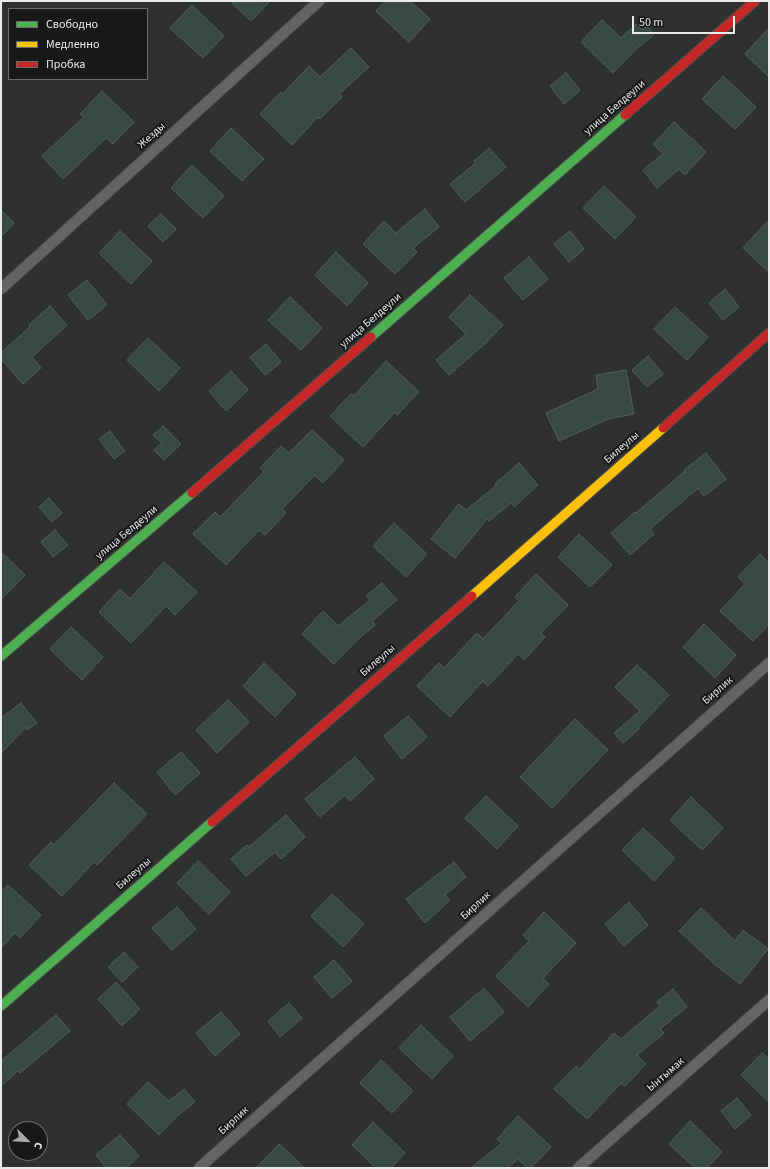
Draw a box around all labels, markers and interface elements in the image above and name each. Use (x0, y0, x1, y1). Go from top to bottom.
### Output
legend (8, 8, 148, 80)
scale bar (634, 8, 737, 34)
text: 50 m (639, 14, 663, 31)
text: Свободно (46, 16, 98, 33)
text: Медленно (46, 36, 100, 53)
text: Пробка (46, 56, 85, 73)
street label: улица Белдеули (582, 78, 648, 138)
street label: Жезды (135, 120, 169, 152)
street label: улица Белдеули (338, 291, 404, 351)
street label: Билеулы (602, 429, 642, 467)
street label: улица Белдеули (93, 503, 161, 563)
street label: Билеулы (358, 642, 398, 680)
street label: Бирлик (700, 674, 736, 708)
street label: Билеулы (114, 855, 154, 893)
street label: Бирлик (458, 889, 494, 923)
street label: Ынтымак (645, 1055, 687, 1095)
street label: Бирлик (216, 1104, 252, 1138)
north arrow (8, 1121, 48, 1161)
text: С (30, 1140, 47, 1152)

